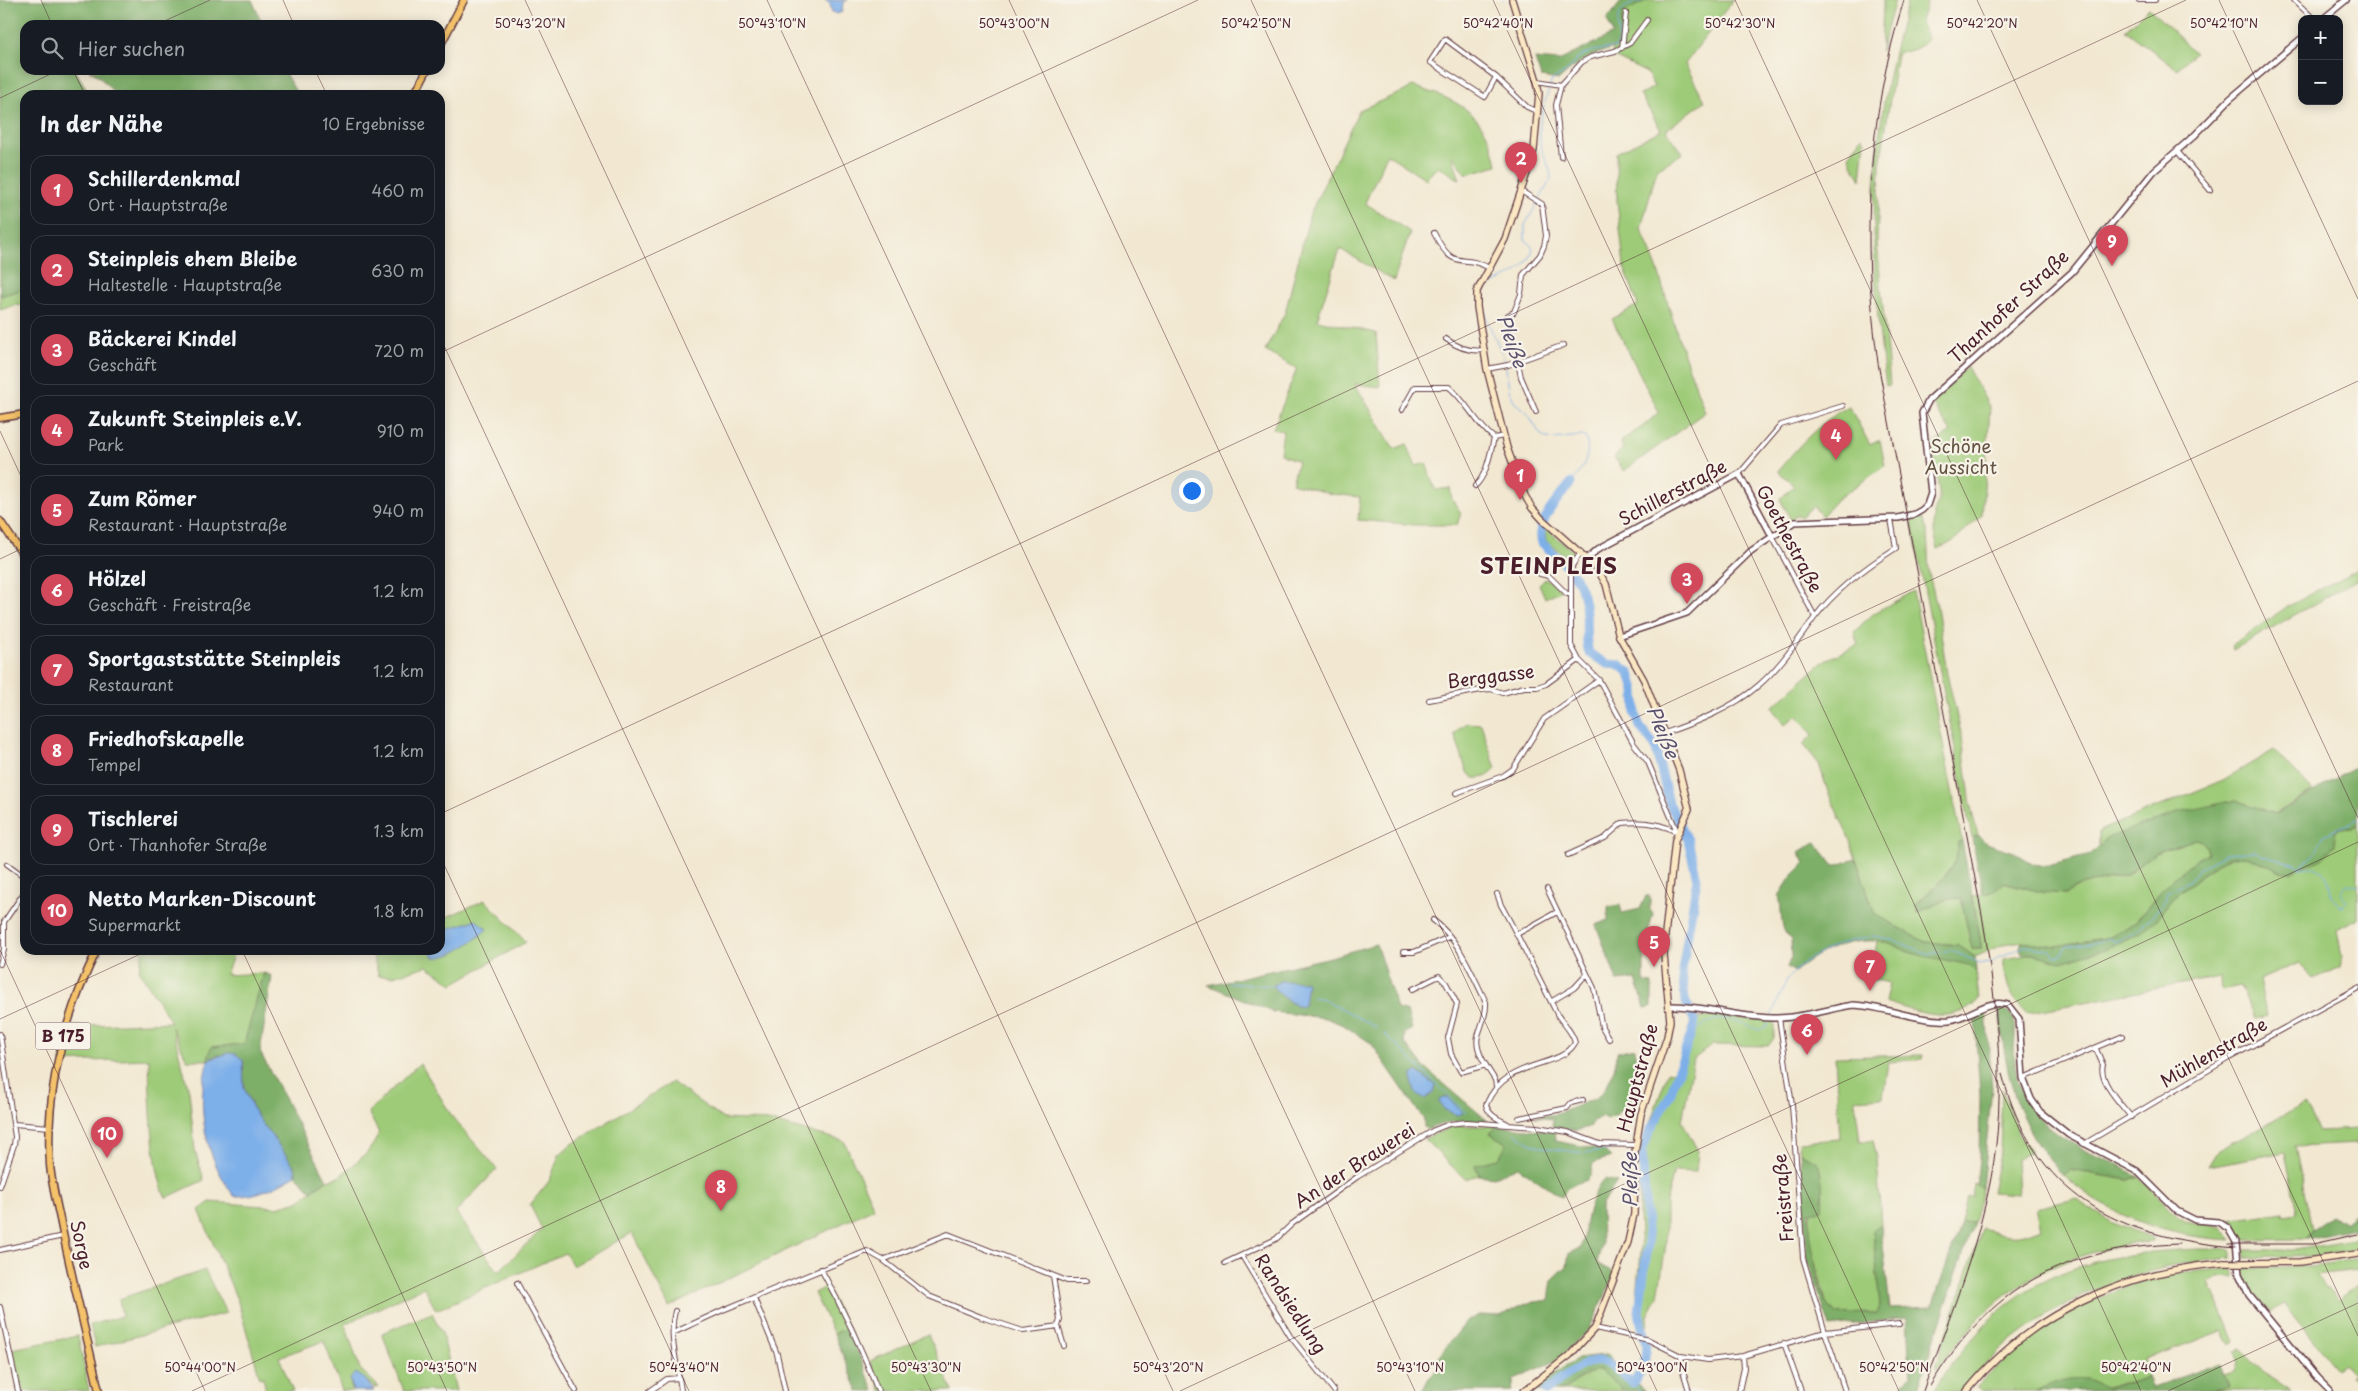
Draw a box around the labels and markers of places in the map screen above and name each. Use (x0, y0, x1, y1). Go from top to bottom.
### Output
pin: 2 (1505, 142, 1537, 183)
pin: 9 (2096, 225, 2128, 266)
pin: 4 (1820, 419, 1852, 460)
pin: 1 (1504, 459, 1536, 500)
pin: 3 (1671, 563, 1703, 604)
pin: 5 (1638, 926, 1670, 967)
pin: 7 (1854, 950, 1886, 991)
pin: 6 (1791, 1014, 1823, 1055)
pin: 10 (91, 1117, 123, 1158)
pin: 8 (705, 1170, 737, 1211)

